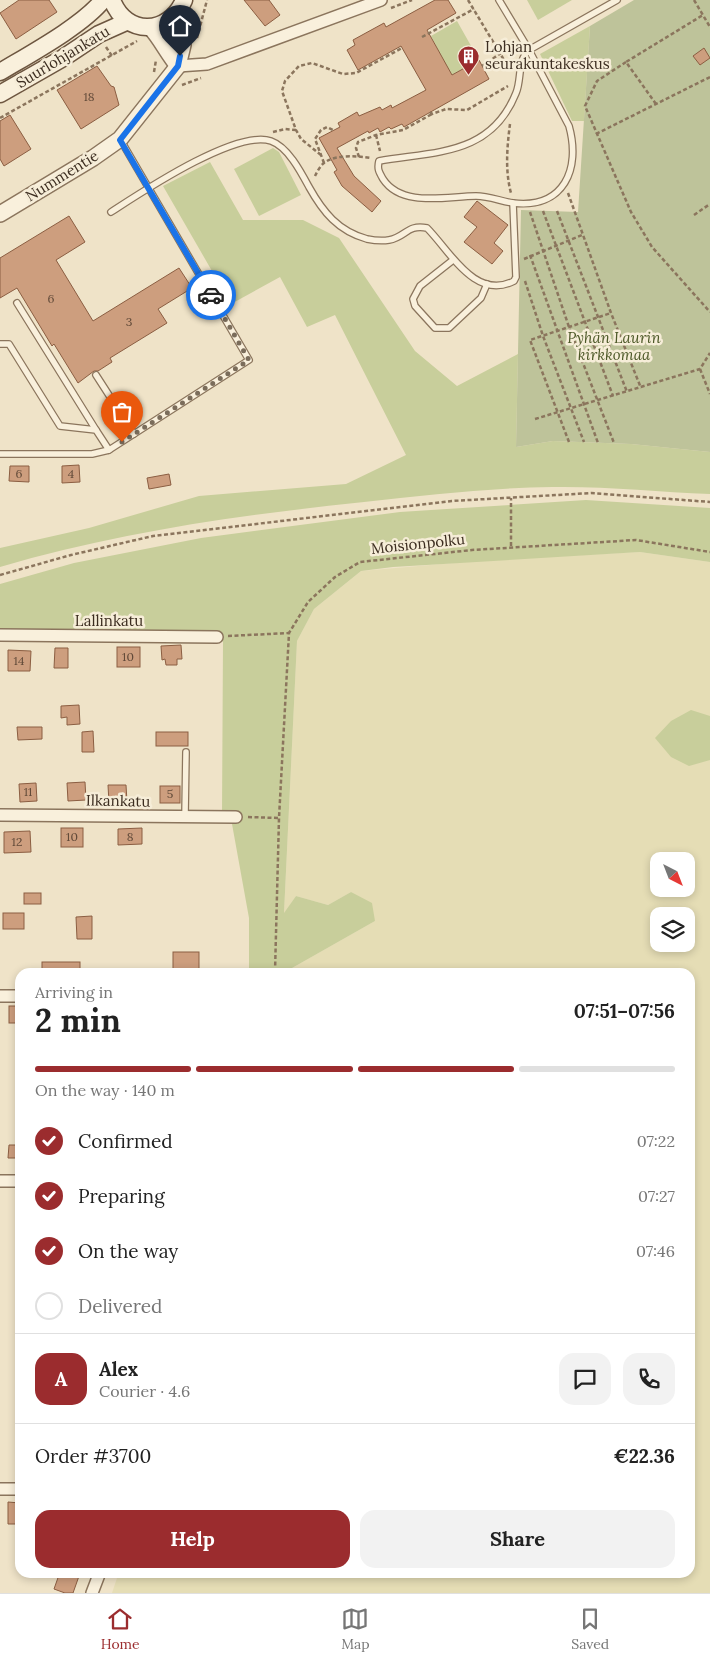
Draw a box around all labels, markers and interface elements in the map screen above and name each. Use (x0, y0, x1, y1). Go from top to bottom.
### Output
pin (159, 5, 201, 56)
icon: home (166, 12, 194, 40)
street label: Suurlohjankatu (13, 21, 113, 92)
place label: Lohjan seurakuntakeskus (485, 37, 610, 73)
building icon: Lohjan seurakuntakeskus (457, 44, 481, 75)
house number: 18 (83, 89, 95, 104)
street label: Nummentie (22, 146, 102, 205)
courier (186, 270, 236, 320)
icon: car (197, 281, 225, 309)
house number: 6 (48, 291, 55, 306)
house number: 3 (126, 314, 133, 329)
park label: Pyhän Laurin kirkkomaa (567, 328, 661, 364)
pin (101, 391, 143, 442)
icon: bag (108, 398, 136, 426)
house number: 6 (16, 466, 23, 481)
house number: 4 (68, 466, 75, 481)
street label: Moisionpolku (370, 529, 466, 558)
street label: Lallinkatu (75, 611, 143, 630)
house number: 10 (122, 649, 134, 664)
house number: 14 (14, 653, 25, 668)
house number: 11 (24, 784, 32, 799)
house number: 5 (167, 786, 173, 801)
street label: Ilkankatu (86, 790, 150, 811)
house number: 10 (66, 829, 78, 844)
house number: 8 (127, 829, 134, 844)
house number: 12 (12, 834, 22, 849)
north arrow (650, 852, 695, 898)
map controls (650, 852, 695, 952)
button: layers (650, 907, 695, 952)
text: Arriving in (35, 982, 113, 1002)
text: 07:51–07:56 (574, 999, 675, 1023)
text: 2 min (35, 1000, 121, 1041)
text: On the way · 140 m (35, 1080, 175, 1100)
icon: check (35, 1127, 63, 1155)
text: Confirmed (78, 1129, 173, 1153)
text: 07:22 (637, 1131, 675, 1151)
icon: check (35, 1182, 63, 1210)
text: Preparing (78, 1184, 165, 1208)
text: 07:27 (638, 1186, 675, 1206)
icon: check (35, 1237, 63, 1265)
text: On the way (78, 1239, 178, 1263)
text: 07:46 (636, 1241, 675, 1261)
text: Delivered (78, 1294, 162, 1318)
button: chat (559, 1353, 611, 1405)
button: phone (623, 1353, 675, 1405)
text: Alex (99, 1357, 138, 1381)
text: A (55, 1367, 67, 1391)
text: Courier · 4.6 (99, 1381, 190, 1401)
text: Order #3700 (35, 1444, 151, 1468)
text: €22.36 (613, 1444, 675, 1468)
button: Help (35, 1510, 350, 1568)
button: Share (360, 1510, 675, 1568)
tab: Home (101, 1605, 140, 1653)
tab: Map (341, 1605, 370, 1653)
tab: Saved (571, 1605, 609, 1653)

